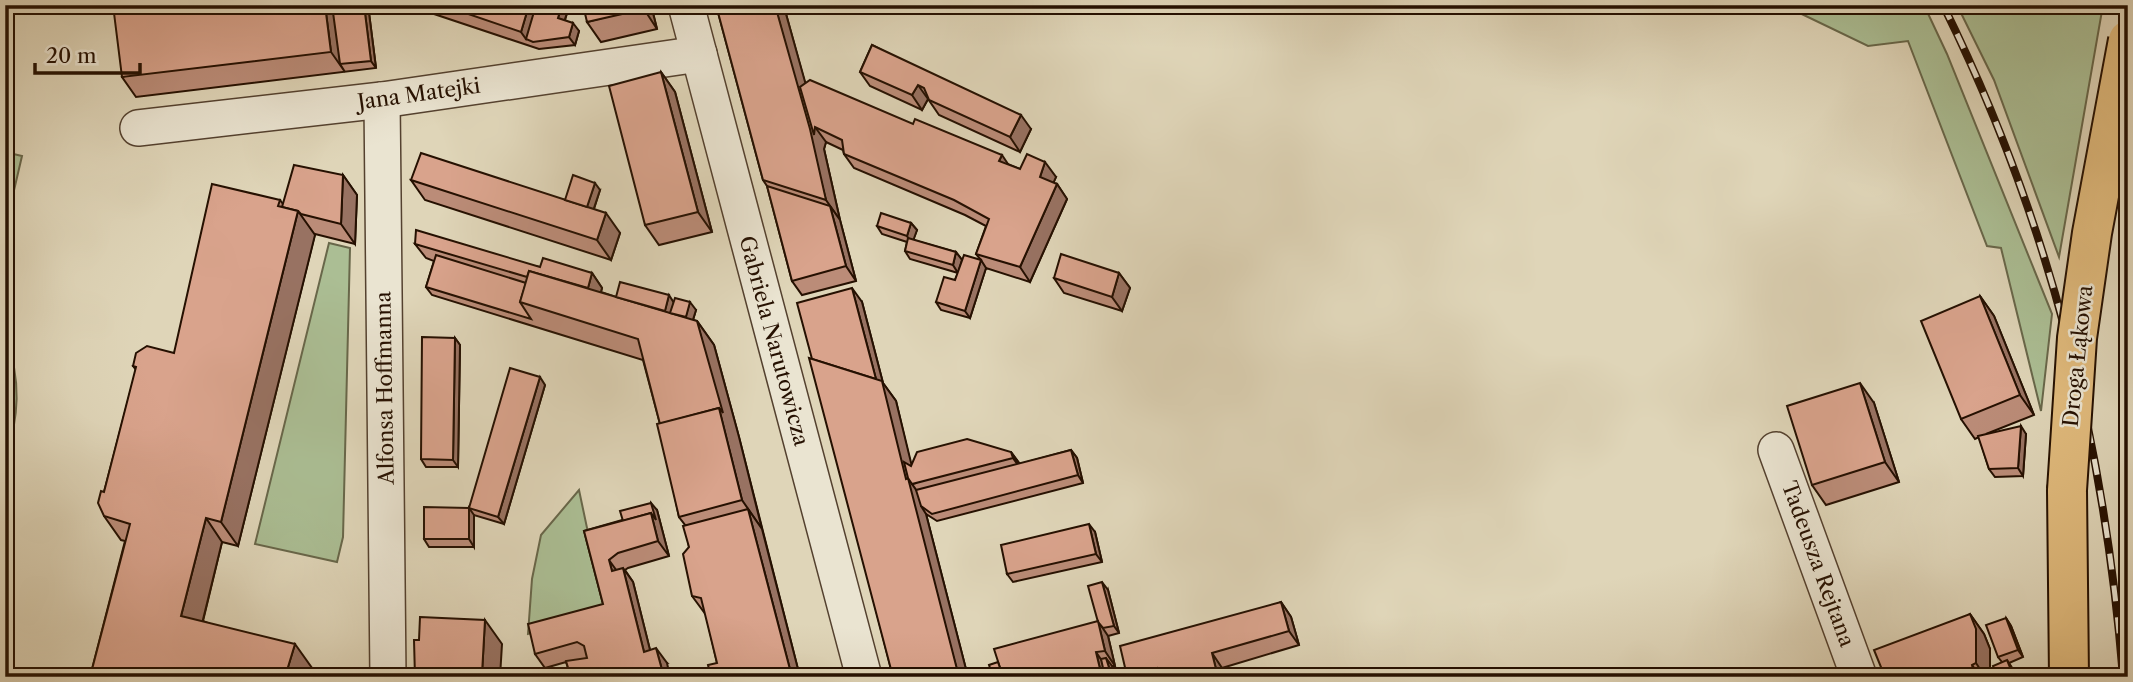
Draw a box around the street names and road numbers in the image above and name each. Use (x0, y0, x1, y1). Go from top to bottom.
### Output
street label: Jana Matejki (353, 73, 482, 115)
street label: Gabriela Narutowicza (734, 233, 815, 449)
street label: Droga Łąkowa (2058, 283, 2097, 428)
street label: Alfonsa Hoffmanna (370, 290, 399, 486)
street label: Tadeusza Rejtana (1777, 478, 1860, 651)

